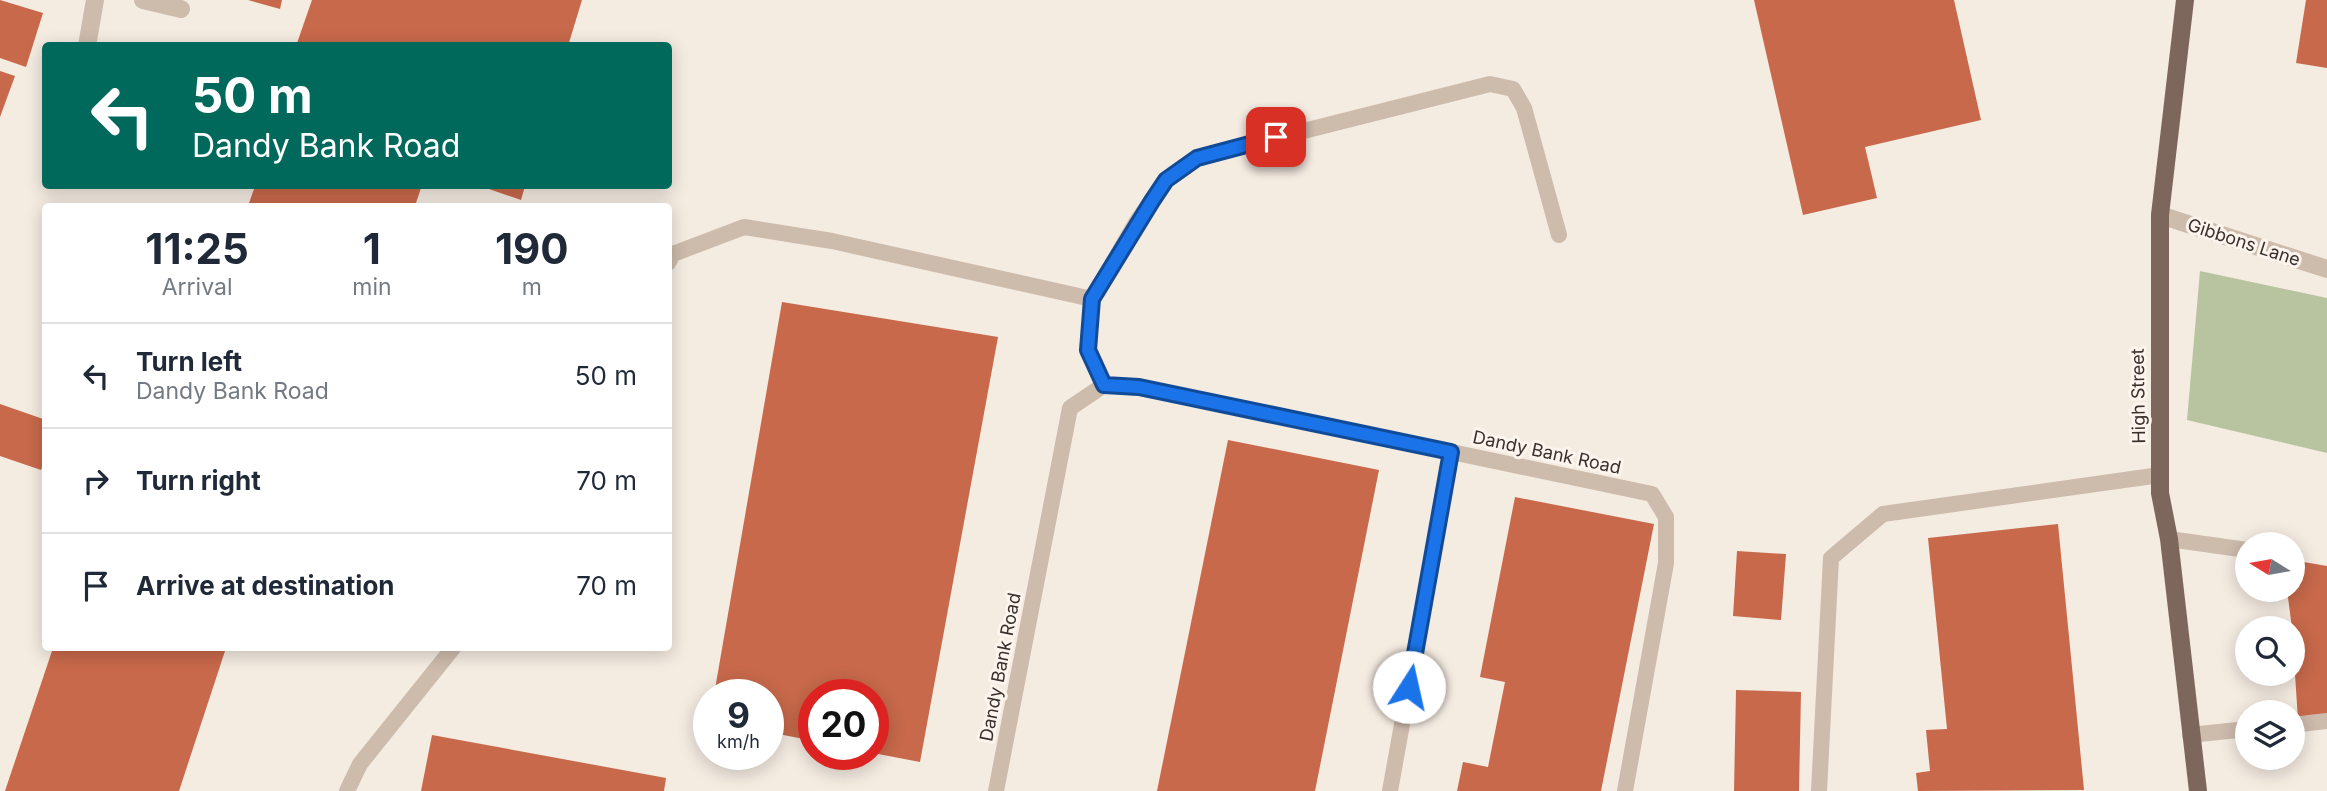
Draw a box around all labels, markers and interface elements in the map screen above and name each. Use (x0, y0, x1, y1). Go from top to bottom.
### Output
text: 50 m (192, 66, 313, 125)
icon: left (77, 70, 168, 161)
pin (1246, 107, 1306, 167)
icon: arrive (1257, 118, 1295, 156)
text: Dandy Bank Road (192, 126, 460, 165)
street label: Gibbons Lane (2185, 214, 2303, 270)
text: 11:25 (145, 223, 249, 274)
text: 1 (363, 223, 381, 274)
text: 190 (495, 223, 569, 274)
text: Arrival (162, 273, 233, 301)
text: min (352, 273, 392, 301)
text: m (522, 273, 542, 301)
text: Turn left (136, 346, 242, 377)
street label: High Street (2127, 348, 2149, 444)
icon: left (77, 357, 115, 395)
text: 50 m (575, 360, 637, 391)
text: Dandy Bank Road (136, 377, 329, 405)
street label: Dandy Bank Road (1471, 426, 1623, 478)
icon: right (77, 462, 115, 500)
text: Turn right (136, 465, 261, 496)
text: 70 m (576, 465, 637, 496)
north arrow (2235, 532, 2305, 602)
map controls (2235, 532, 2305, 770)
icon: arrive (77, 567, 115, 605)
text: Arrive at destination (136, 570, 395, 601)
text: 70 m (576, 570, 637, 601)
street label: Dandy Bank Road (975, 591, 1025, 743)
button: search (2235, 616, 2305, 686)
position arrow (1372, 650, 1446, 724)
speed limit sign: 20 (798, 679, 889, 770)
text: 9 (727, 694, 750, 736)
button: layers (2235, 700, 2305, 770)
text: km/h (717, 731, 760, 752)

